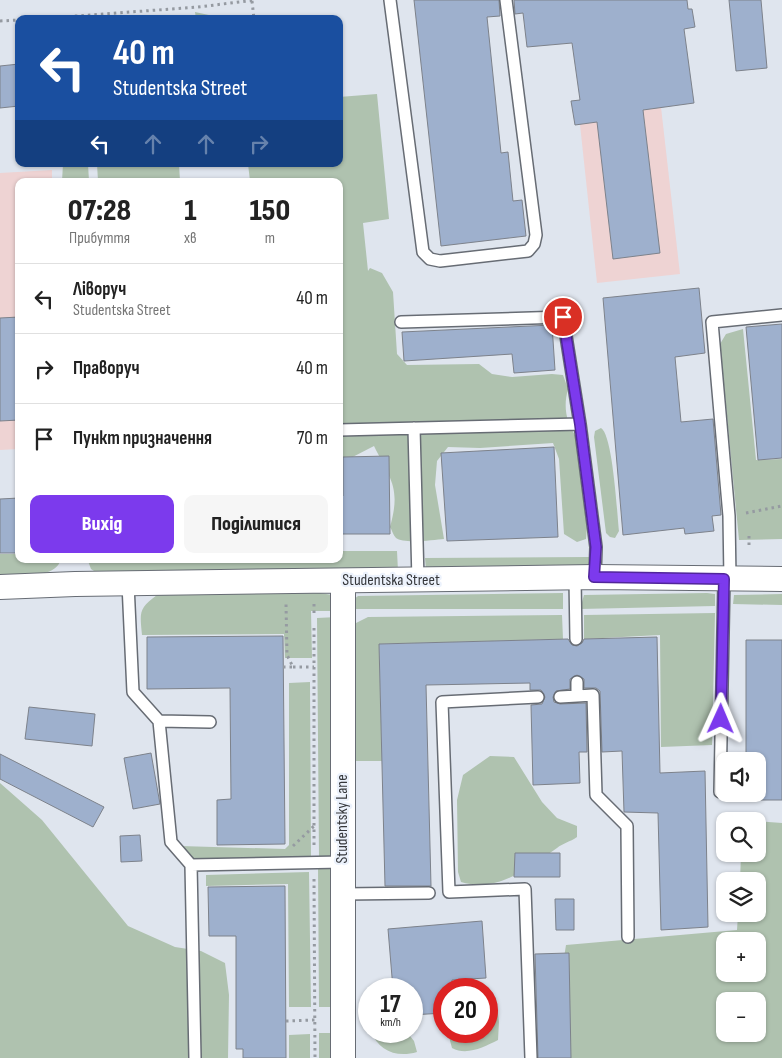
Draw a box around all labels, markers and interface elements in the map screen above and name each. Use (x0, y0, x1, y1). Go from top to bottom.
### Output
text: 40 m (113, 32, 175, 75)
icon: left (30, 35, 95, 100)
text: Studentska Street (113, 75, 247, 102)
icon: left (86, 130, 114, 158)
icon: ahead (139, 130, 167, 158)
icon: ahead (192, 130, 220, 158)
icon: right (245, 130, 273, 158)
text: 07:28 (68, 193, 131, 229)
text: 1 (184, 193, 196, 229)
text: 150 (249, 193, 290, 229)
text: Прибуття (69, 229, 130, 248)
text: хв (184, 229, 197, 248)
text: m (265, 229, 275, 248)
text: Ліворуч (73, 278, 126, 301)
icon: left (30, 285, 58, 313)
text: 40 m (296, 287, 328, 310)
pin (542, 296, 584, 338)
text: Studentska Street (73, 301, 171, 320)
icon: arrive (549, 303, 577, 331)
icon: right (30, 355, 58, 383)
text: Праворуч (73, 357, 140, 380)
text: 40 m (296, 357, 328, 380)
icon: arrive (30, 425, 58, 453)
text: Пункт призначення (73, 427, 212, 450)
text: 70 m (297, 427, 328, 450)
button: Вихід (30, 495, 174, 553)
button: Поділитися (184, 495, 328, 553)
street label: Studentska Street (342, 571, 440, 590)
position arrow (694, 692, 746, 744)
map controls (716, 752, 766, 1042)
button: sound (716, 752, 766, 802)
street label: Studentsky Lane (333, 774, 352, 864)
button: search (716, 812, 766, 862)
button: layers (716, 872, 766, 922)
button: + (716, 932, 766, 982)
speed limit sign: 20 (433, 978, 498, 1043)
text: 17 (380, 989, 401, 1020)
button: − (716, 992, 766, 1042)
text: km/h (380, 1015, 401, 1030)

